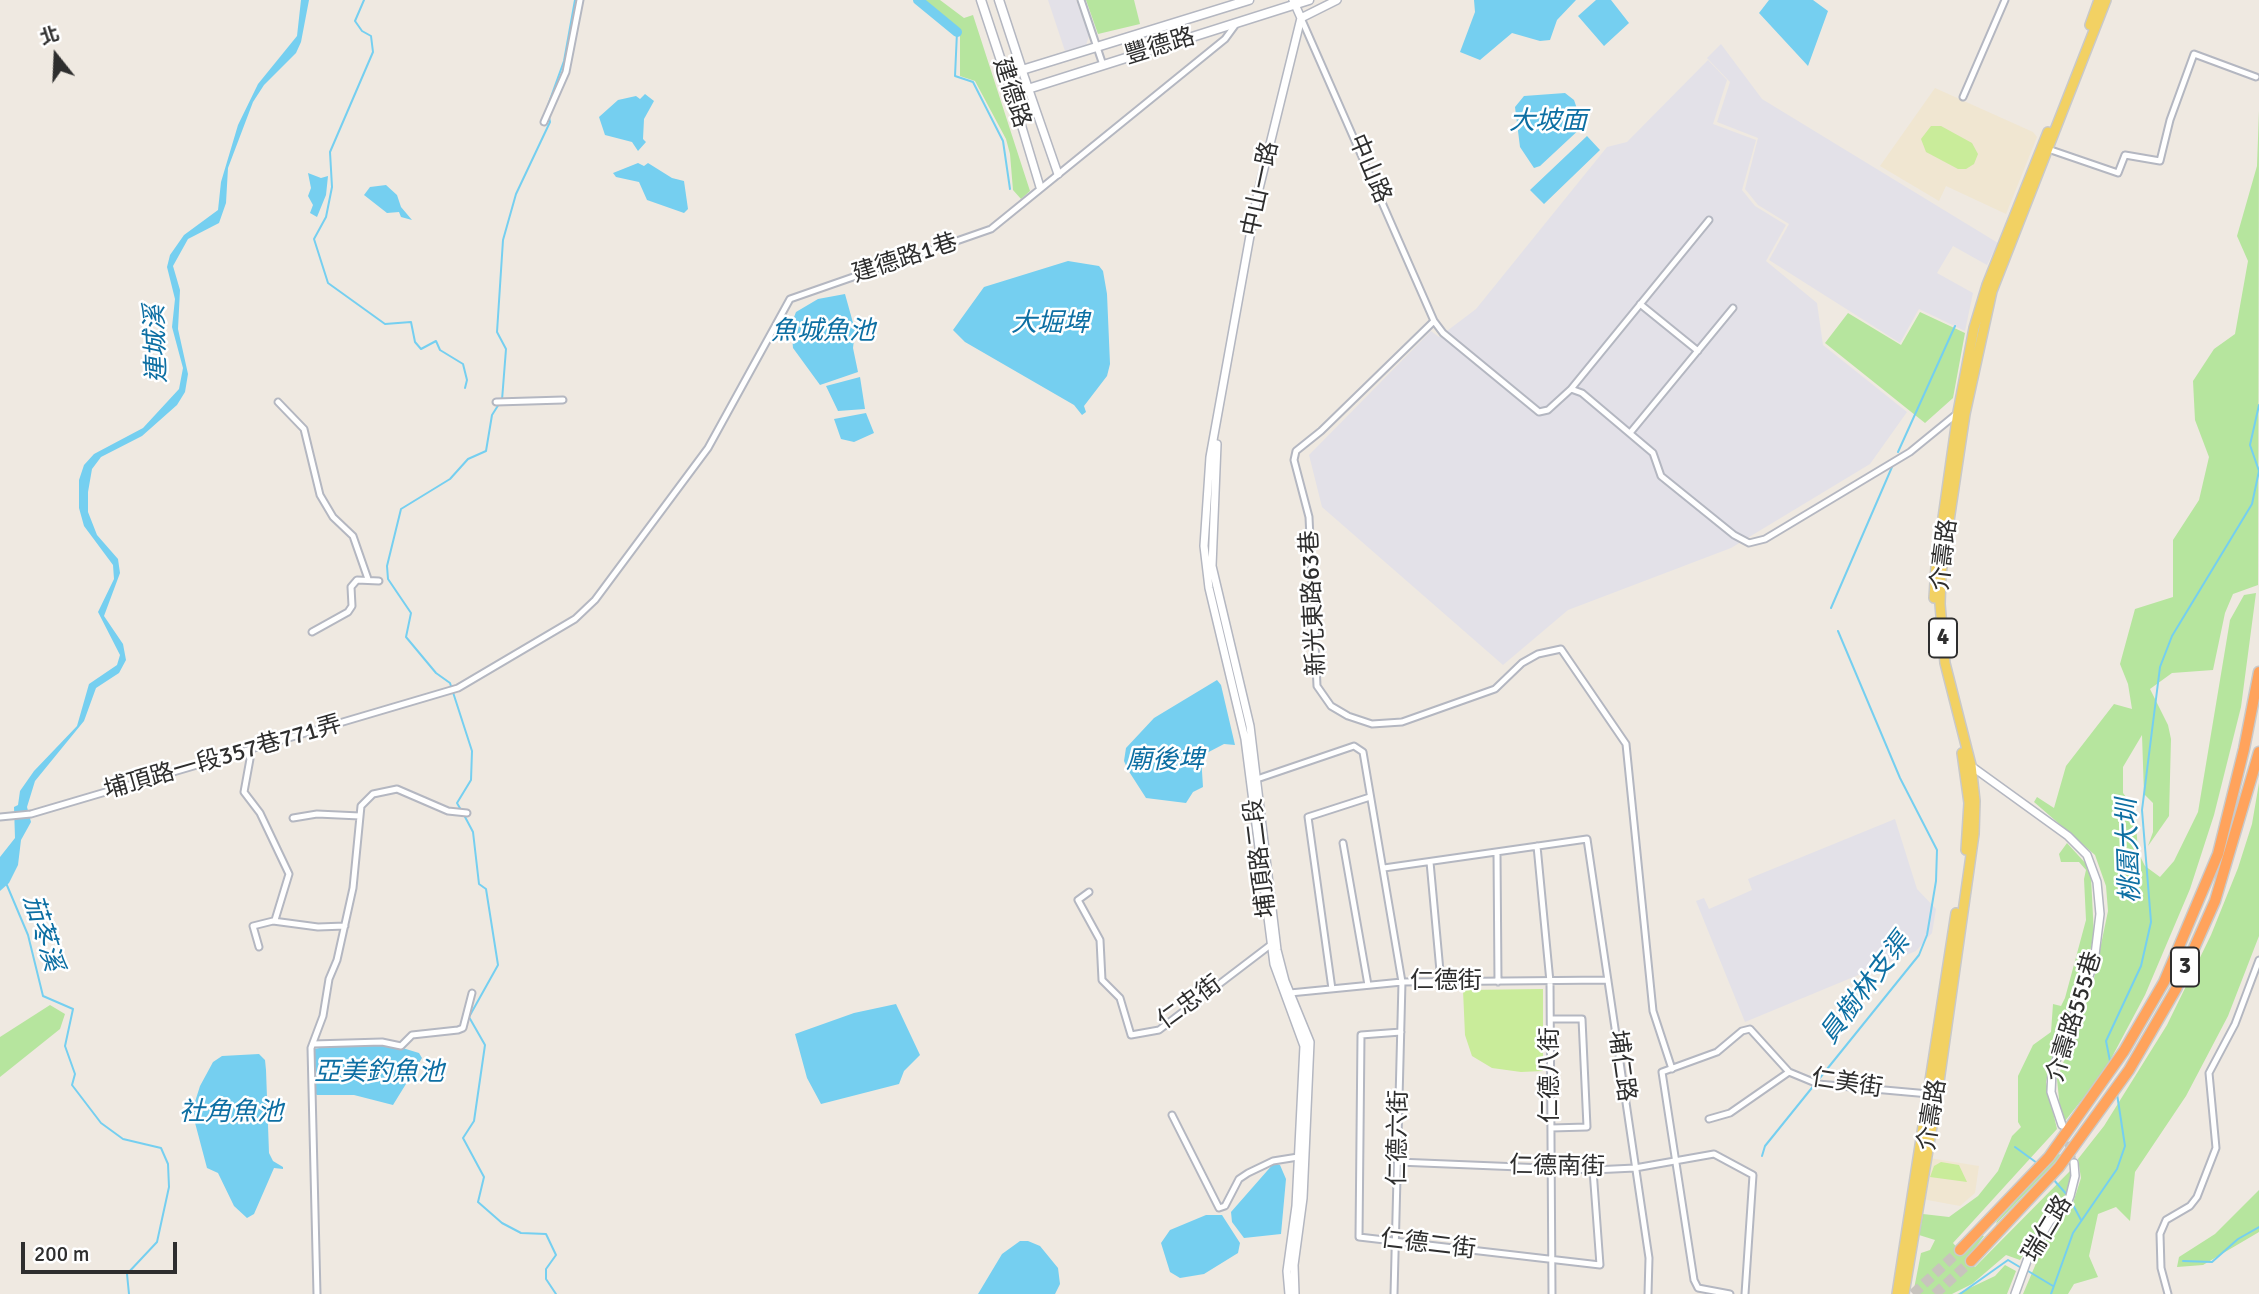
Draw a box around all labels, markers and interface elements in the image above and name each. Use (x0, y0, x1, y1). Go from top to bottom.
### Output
north arrow (21, 21, 91, 91)
text: 北 (37, 22, 62, 50)
street label: 豐德路 (1121, 23, 1199, 71)
street label: 建德路 (986, 54, 1036, 132)
water label: 大坡面 (1509, 106, 1587, 138)
street label: 中山路 (1342, 130, 1396, 208)
street label: 中山一路 (1237, 139, 1285, 239)
street label: 建德路1巷 (849, 228, 961, 290)
water label: 連城溪 (140, 304, 174, 384)
water label: 大堀埤 (1011, 308, 1089, 340)
water label: 魚城魚池 (771, 316, 875, 348)
street label: 介壽路 (1926, 518, 1964, 592)
street label: 新光東路63巷 (1296, 529, 1332, 677)
road number: 4 (1929, 618, 1957, 658)
street label: 埔頂路一段357巷771弄 (101, 710, 345, 806)
water label: 廟後埤 (1126, 745, 1204, 777)
street label: 埔頂路二段 (1239, 797, 1283, 919)
water label: 桃園大圳 (2113, 798, 2147, 904)
water label: 茄苳溪 (16, 891, 68, 975)
water label: 員樹林支渠 (1814, 928, 1918, 1050)
street label: 介壽路555巷 (2042, 948, 2108, 1086)
road number: 3 (2171, 948, 2199, 986)
street label: 仁德街 (1410, 968, 1482, 996)
street label: 仁忠街 (1152, 970, 1228, 1036)
street label: 仁德八街 (1537, 1027, 1565, 1123)
street label: 埔仁路 (1602, 1028, 1640, 1104)
water label: 亞美釣魚池 (314, 1057, 444, 1089)
street label: 仁美街 (1809, 1064, 1885, 1104)
street label: 介壽路 (1913, 1077, 1953, 1153)
street label: 仁德六街 (1384, 1090, 1414, 1186)
water label: 社角魚池 (179, 1097, 283, 1129)
street label: 仁德南街 (1509, 1152, 1605, 1182)
street label: 瑞仁路 (2017, 1191, 2079, 1267)
street label: 仁德二街 (1379, 1225, 1477, 1265)
scale bar (24, 1228, 180, 1272)
text: 200 m (34, 1241, 89, 1267)

